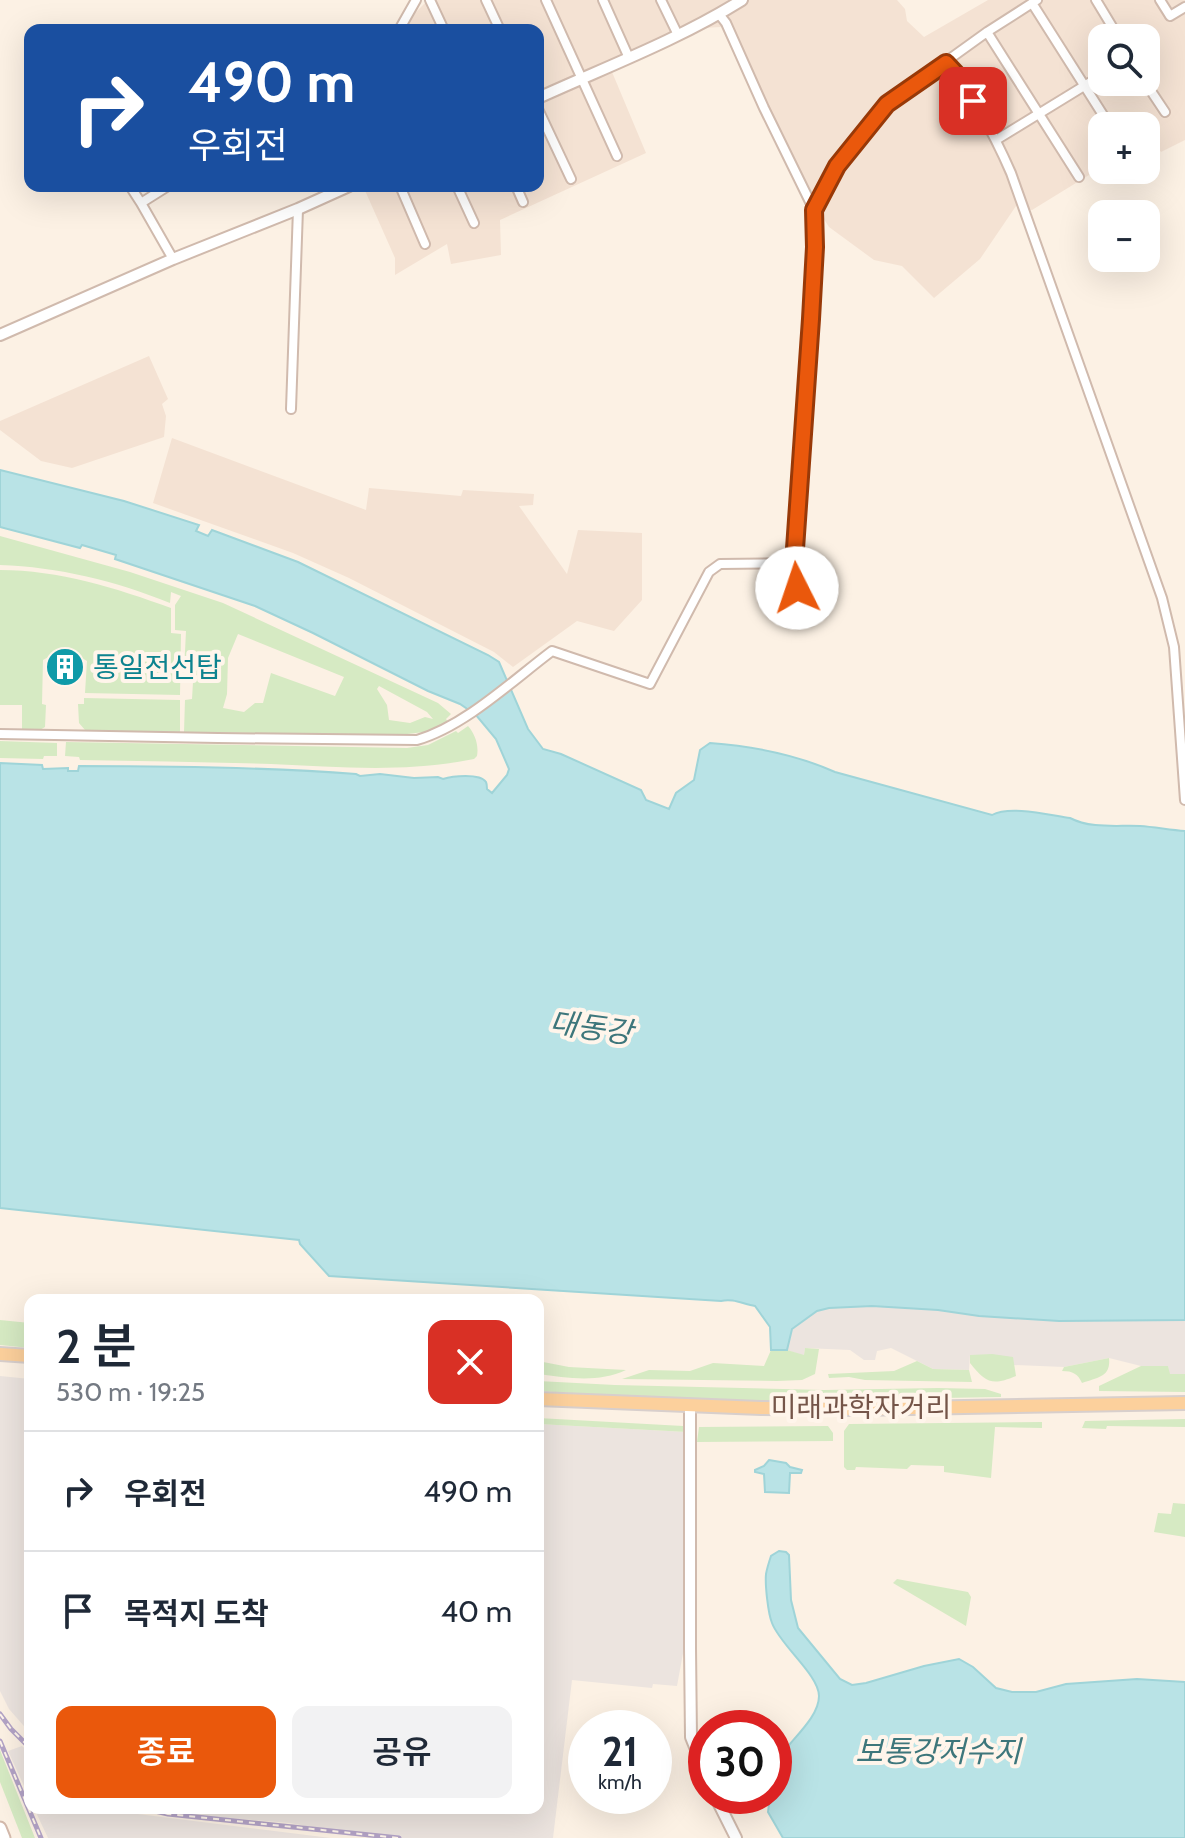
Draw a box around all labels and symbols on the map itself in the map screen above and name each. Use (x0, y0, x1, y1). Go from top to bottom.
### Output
pin (939, 67, 1007, 135)
position arrow (755, 546, 839, 630)
building icon: 통일전선탑 (44, 646, 86, 688)
place label: 통일전선탑 (93, 650, 222, 684)
water label: 대동강 (547, 1003, 638, 1052)
street label: 미래과학자거리 (771, 1390, 951, 1424)
speed limit sign: 30 (688, 1710, 792, 1814)
water label: 보통강저수지 (855, 1733, 1023, 1770)

